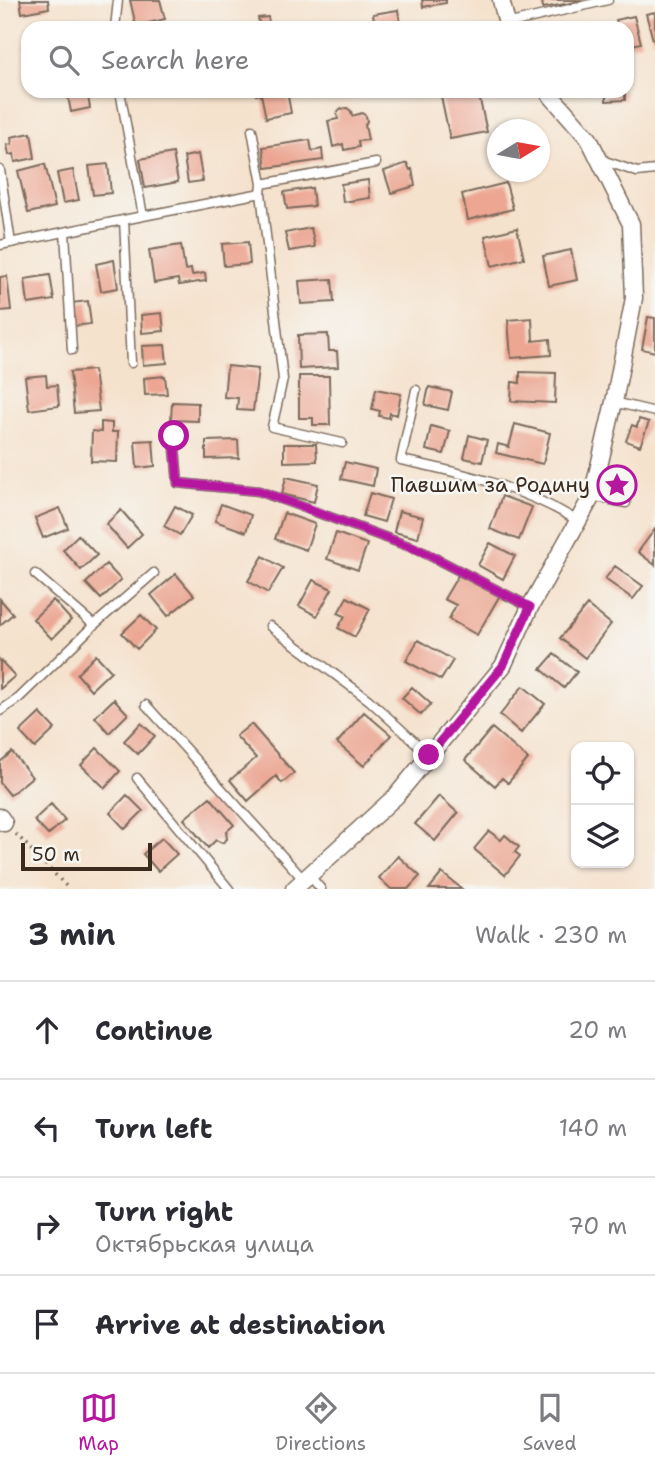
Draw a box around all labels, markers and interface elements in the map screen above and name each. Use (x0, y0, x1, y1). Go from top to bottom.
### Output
search box (21, 21, 634, 98)
icon: search (45, 41, 83, 79)
text: Search here (101, 42, 250, 77)
north arrow (487, 119, 550, 182)
route start (158, 420, 189, 451)
place icon: Павшим за Родину (596, 464, 638, 506)
place label: Павшим за Родину (391, 471, 590, 499)
route end (413, 739, 444, 770)
map controls (571, 742, 634, 868)
button: locate (571, 742, 634, 805)
button: layers (571, 805, 634, 868)
scale bar (21, 840, 152, 872)
text: 50 m (32, 842, 80, 867)
text: 3 min (28, 914, 115, 955)
text: Walk · 230 m (475, 920, 627, 950)
icon: ahead (28, 1011, 66, 1049)
text: Continue (95, 1013, 213, 1048)
text: 20 m (568, 1015, 627, 1045)
icon: left (28, 1109, 66, 1147)
text: Turn left (95, 1111, 212, 1146)
text: 140 m (559, 1113, 627, 1143)
text: Turn right (95, 1194, 233, 1229)
icon: right (28, 1207, 66, 1245)
text: 70 m (568, 1211, 627, 1241)
text: Октябрьская улица (95, 1229, 314, 1259)
icon: arrive (28, 1305, 66, 1343)
text: Arrive at destination (95, 1307, 385, 1342)
tab: Map (78, 1389, 119, 1456)
tab: Directions (276, 1389, 366, 1456)
tab: Saved (523, 1389, 577, 1456)

